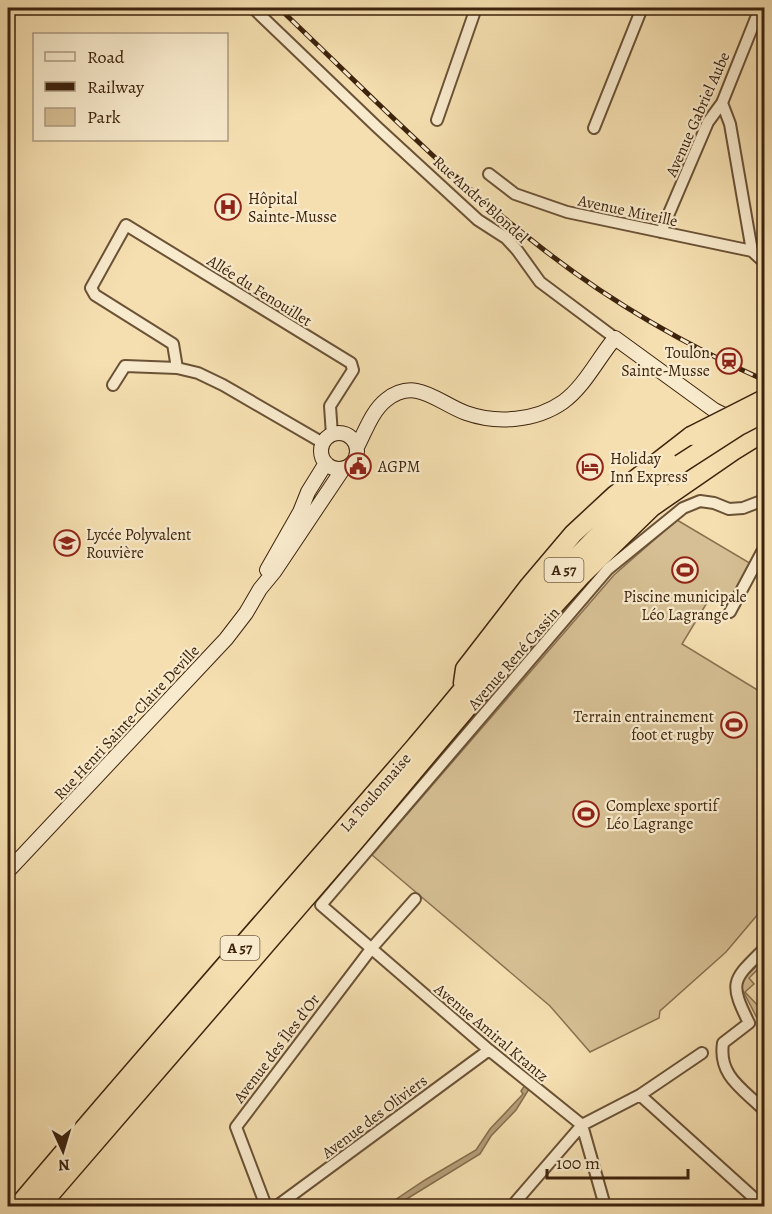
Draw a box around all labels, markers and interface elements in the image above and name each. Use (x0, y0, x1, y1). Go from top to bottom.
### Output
legend (33, 33, 228, 141)
text: Road (87, 45, 125, 69)
street label: Avenue Gabriel Aube (660, 48, 735, 181)
text: Railway (87, 75, 145, 99)
text: Park (87, 105, 121, 129)
street label: Rue André Blondel (428, 151, 533, 248)
place label: Hôpital Sainte-Musse (248, 188, 337, 228)
street label: Avenue Mireille (575, 189, 680, 232)
hospital icon: Hôpital Sainte-Musse (213, 192, 243, 222)
street label: Allée du Fenouillet (202, 249, 316, 332)
place label: Toulon Sainte-Musse (621, 342, 710, 382)
station icon: Toulon Sainte-Musse (714, 346, 744, 376)
place label: Holiday Inn Express (610, 448, 688, 488)
public building icon: AGPM (343, 451, 373, 481)
hotel icon: Holiday Inn Express (575, 452, 605, 482)
place label: AGPM (377, 456, 420, 478)
place label: Lycée Polyvalent Rouvière (86, 524, 191, 564)
school or university icon: Lycée Polyvalent Rouvière (52, 528, 82, 558)
sports icon: Piscine municipale Léo Lagrange (670, 555, 700, 585)
road number: A 57 (544, 558, 584, 582)
place label: Piscine municipale Léo Lagrange (623, 586, 747, 626)
street label: Avenue René Cassin (462, 602, 565, 716)
street label: Rue Henri Sainte-Claire Deville (49, 640, 204, 805)
place label: Terrain entrainement foot et rugby (573, 706, 715, 746)
sports icon: Terrain entrainement foot et rugby (719, 710, 749, 740)
street label: La Toulonnaise (335, 748, 416, 837)
place label: Complexe sportif Léo Lagrange (606, 795, 721, 835)
sports icon: Complexe sportif Léo Lagrange (571, 799, 601, 829)
road number: A 57 (220, 936, 260, 960)
street label: Avenue Amiral Krantz (429, 978, 553, 1087)
street label: Avenue des Îles d'Or (228, 990, 325, 1108)
street label: Avenue des Oliviers (316, 1070, 432, 1164)
north arrow (33, 1121, 93, 1181)
scale bar (547, 1142, 688, 1180)
text: 100 m (556, 1151, 600, 1175)
text: N (57, 1154, 71, 1176)

